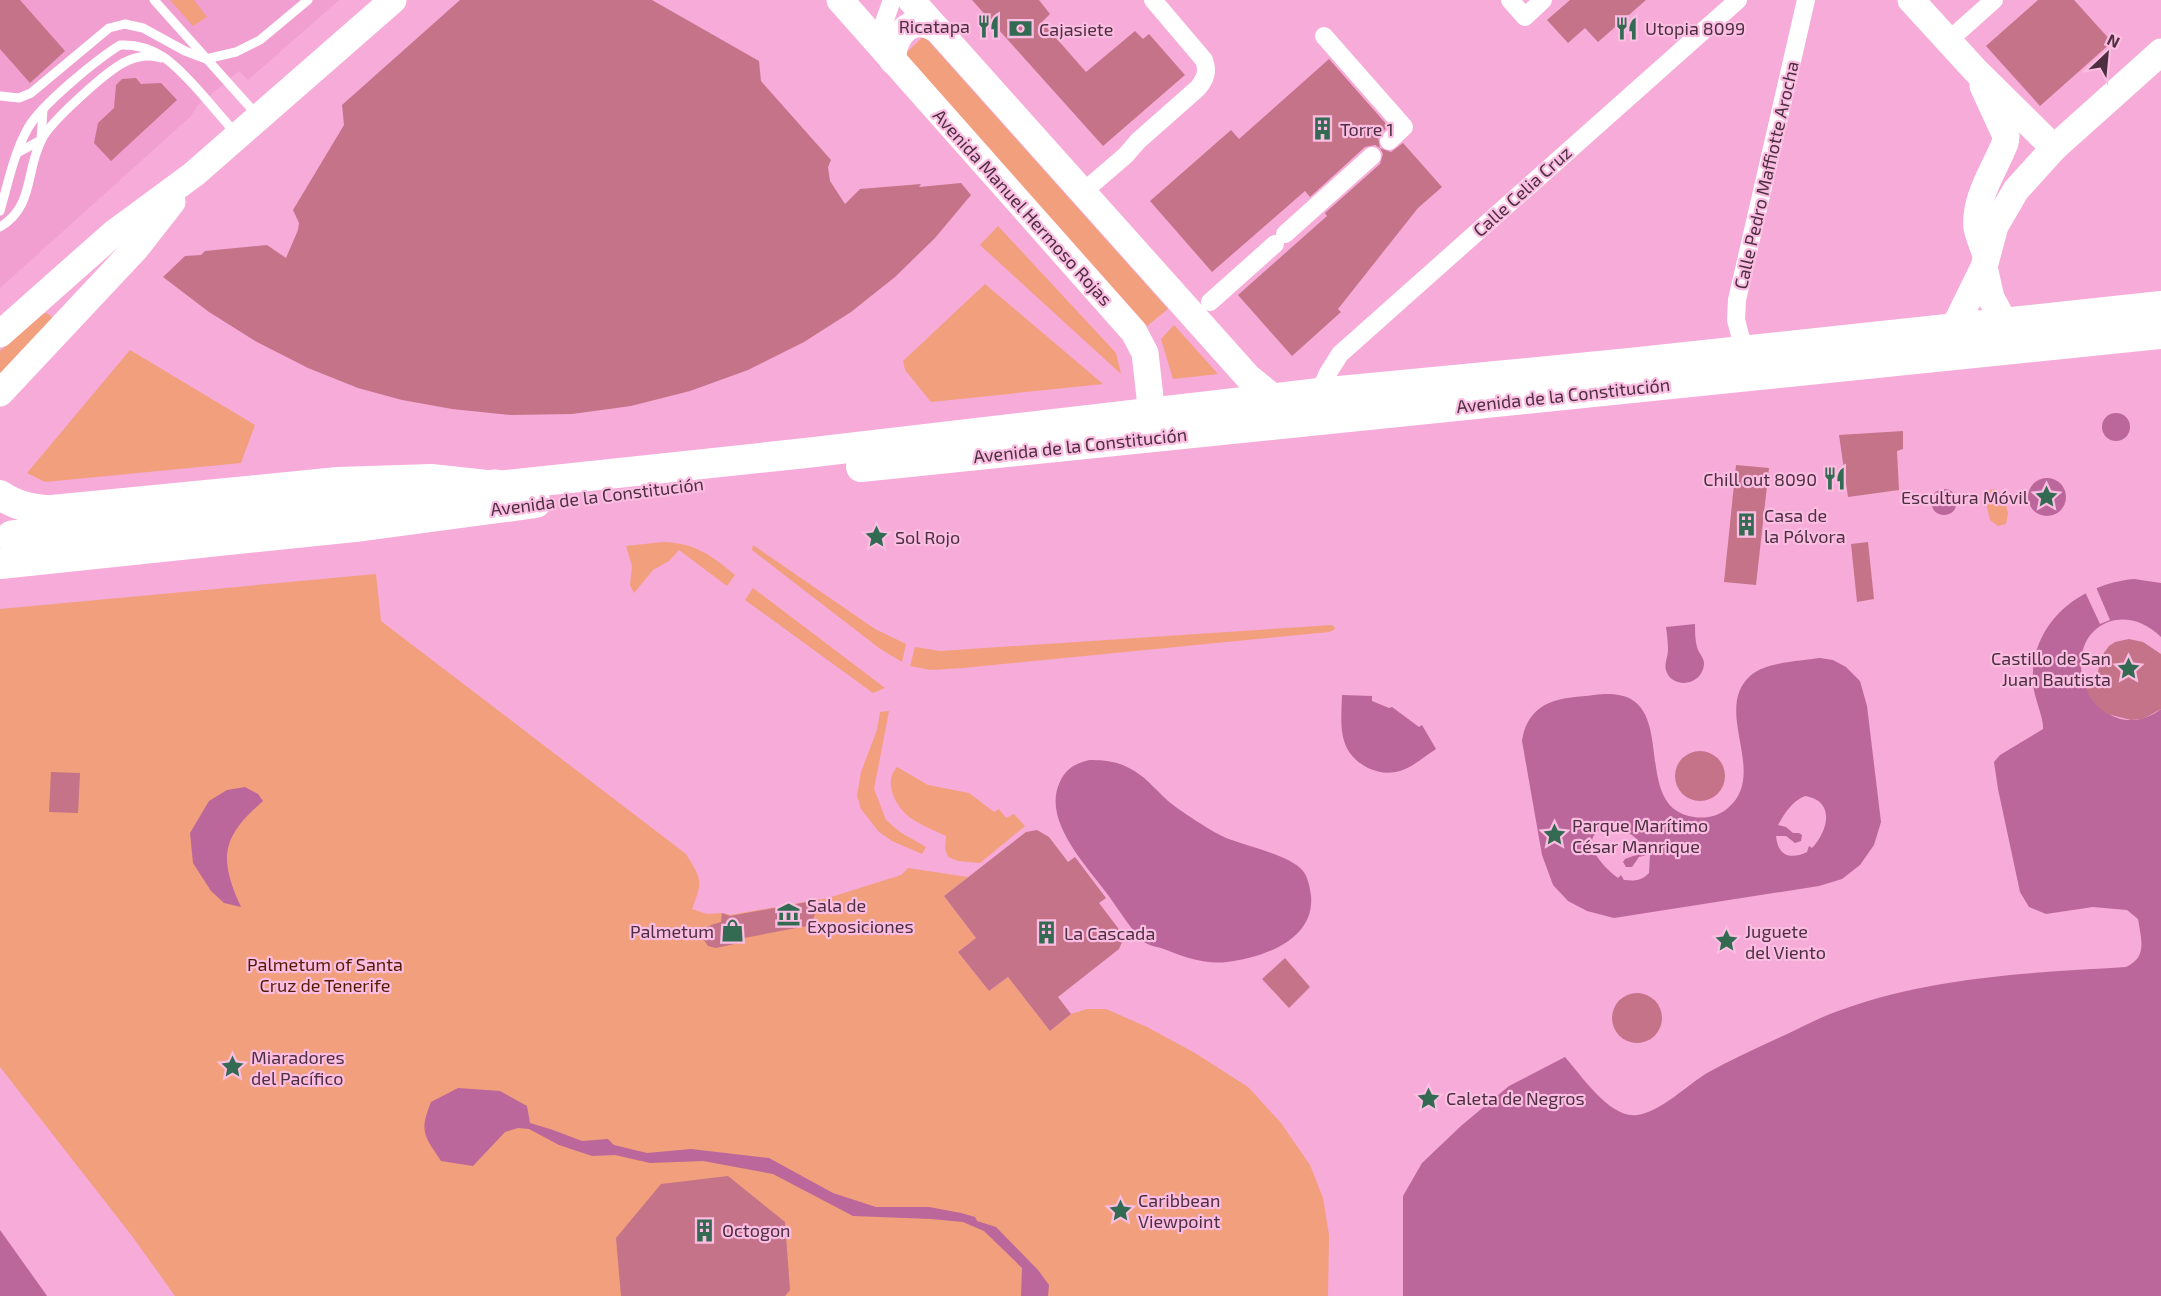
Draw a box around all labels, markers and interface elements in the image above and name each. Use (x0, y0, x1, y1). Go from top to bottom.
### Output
restaurant icon: Ricatapa (975, 13, 1001, 39)
place label: Ricatapa (899, 15, 970, 37)
restaurant icon: Utopia 8099 (1614, 15, 1640, 41)
bank icon: Cajasiete (1008, 16, 1034, 42)
place label: Utopia 8099 (1645, 17, 1745, 39)
place label: Cajasiete (1039, 18, 1113, 40)
north arrow (2077, 24, 2137, 84)
text: N (2104, 29, 2123, 51)
street label: Calle Pedro Maffiotte Arocha (1729, 59, 1803, 291)
street label: Avenida Manuel Hermoso Rojas (929, 104, 1117, 310)
building icon: Torre 1 (1309, 116, 1335, 142)
place label: Torre 1 (1340, 118, 1394, 140)
street label: Calle Celia Cruz (1468, 141, 1576, 241)
street label: Avenida de la Constitución (1455, 373, 1671, 417)
street label: Avenida de la Constitución (972, 423, 1188, 467)
restaurant icon: Chill out 8090 (1822, 466, 1848, 492)
place label: Chill out 8090 (1703, 468, 1817, 490)
street label: Avenida de la Constitución (489, 472, 705, 520)
place icon: Escultura Móvil (2033, 484, 2059, 510)
place label: Escultura Móvil (1901, 486, 2029, 508)
place label: Casa de la Pólvora (1764, 504, 1846, 547)
building icon: Casa de la Pólvora (1733, 512, 1759, 538)
place icon: Sol Rojo (864, 524, 890, 550)
place label: Sol Rojo (895, 526, 960, 548)
place label: Castillo de San Juan Bautista (1991, 647, 2111, 690)
place icon: Castillo de San Juan Bautista (2116, 655, 2142, 681)
place label: Parque Marítimo César Manrique (1572, 814, 1708, 857)
place icon: Parque Marítimo César Manrique (1541, 822, 1567, 848)
place label: Sala de Exposiciones (807, 894, 914, 937)
museum icon: Sala de Exposiciones (776, 902, 802, 928)
shop icon: Palmetum (719, 918, 745, 944)
place label: Palmetum (630, 920, 714, 942)
building icon: La Cascada (1033, 920, 1059, 946)
place label: Juguete del Viento (1745, 920, 1826, 963)
place label: La Cascada (1064, 922, 1155, 944)
place icon: Juguete del Viento (1714, 928, 1740, 954)
park label: Palmetum of Santa Cruz de Tenerife (247, 953, 403, 996)
place label: Miaradores del Pacífico (251, 1046, 345, 1089)
place icon: Miaradores del Pacífico (220, 1054, 246, 1080)
place icon: Caleta de Negros (1415, 1085, 1441, 1111)
place label: Caleta de Negros (1446, 1087, 1585, 1109)
place label: Caribbean Viewpoint (1138, 1189, 1221, 1232)
place icon: Caribbean Viewpoint (1107, 1197, 1133, 1223)
building icon: Octogon (691, 1217, 717, 1243)
place label: Octogon (722, 1219, 791, 1241)

